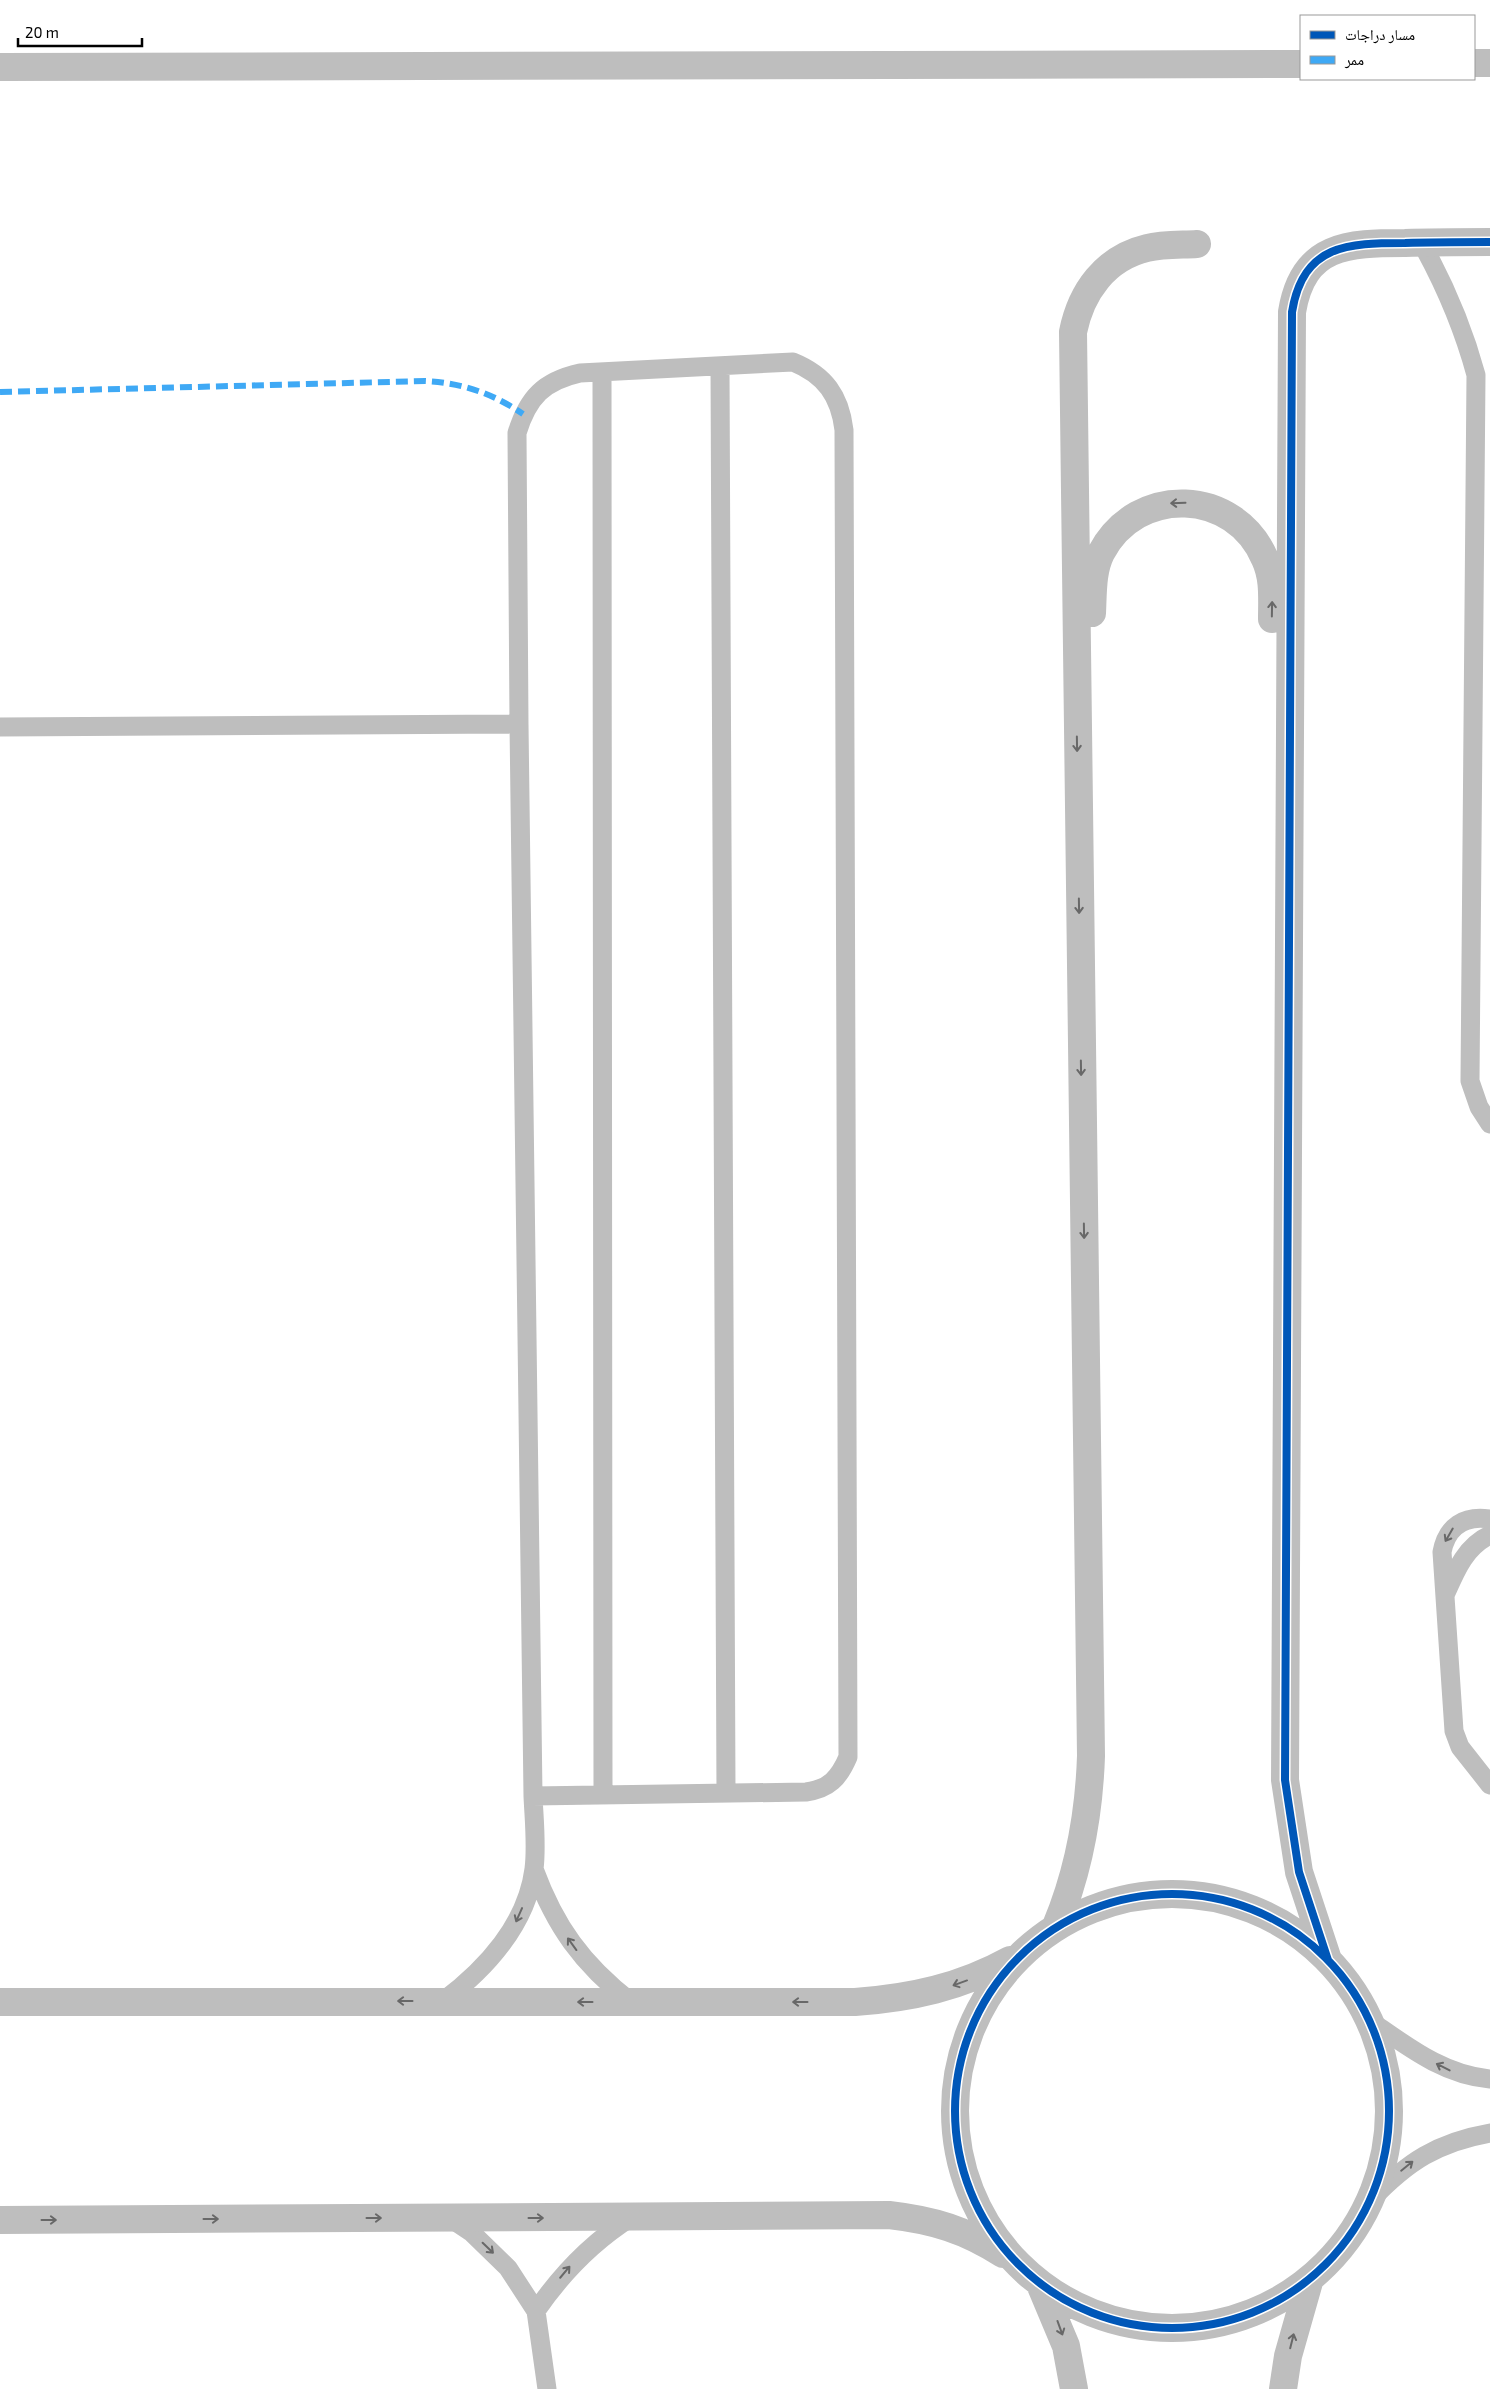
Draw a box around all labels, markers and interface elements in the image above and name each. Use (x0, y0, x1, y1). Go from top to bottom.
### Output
scale bar (18, 15, 141, 47)
legend (1300, 15, 1475, 80)
text: 20 m (25, 23, 59, 41)
text: مسار دراجات (1345, 25, 1415, 44)
text: ممر (1344, 50, 1364, 69)
one-way arrow (1170, 499, 1186, 508)
one-way arrow (1267, 602, 1277, 618)
one-way arrow (1073, 735, 1082, 751)
one-way arrow (1075, 898, 1084, 914)
one-way arrow (1077, 1060, 1086, 1076)
one-way arrow (1079, 1223, 1088, 1239)
one-way arrow (1443, 1528, 1453, 1542)
one-way arrow (513, 1907, 523, 1922)
one-way arrow (566, 1937, 577, 1951)
one-way arrow (953, 1979, 968, 1988)
one-way arrow (397, 1996, 414, 2006)
one-way arrow (577, 1997, 594, 2007)
one-way arrow (792, 1997, 808, 2007)
one-way arrow (1436, 2062, 1451, 2071)
one-way arrow (1400, 2161, 1413, 2172)
one-way arrow (365, 2213, 381, 2223)
one-way arrow (528, 2213, 544, 2223)
one-way arrow (202, 2214, 219, 2224)
one-way arrow (40, 2215, 56, 2225)
one-way arrow (482, 2242, 494, 2254)
one-way arrow (559, 2266, 570, 2279)
one-way arrow (1056, 2320, 1065, 2336)
one-way arrow (1288, 2334, 1297, 2350)

